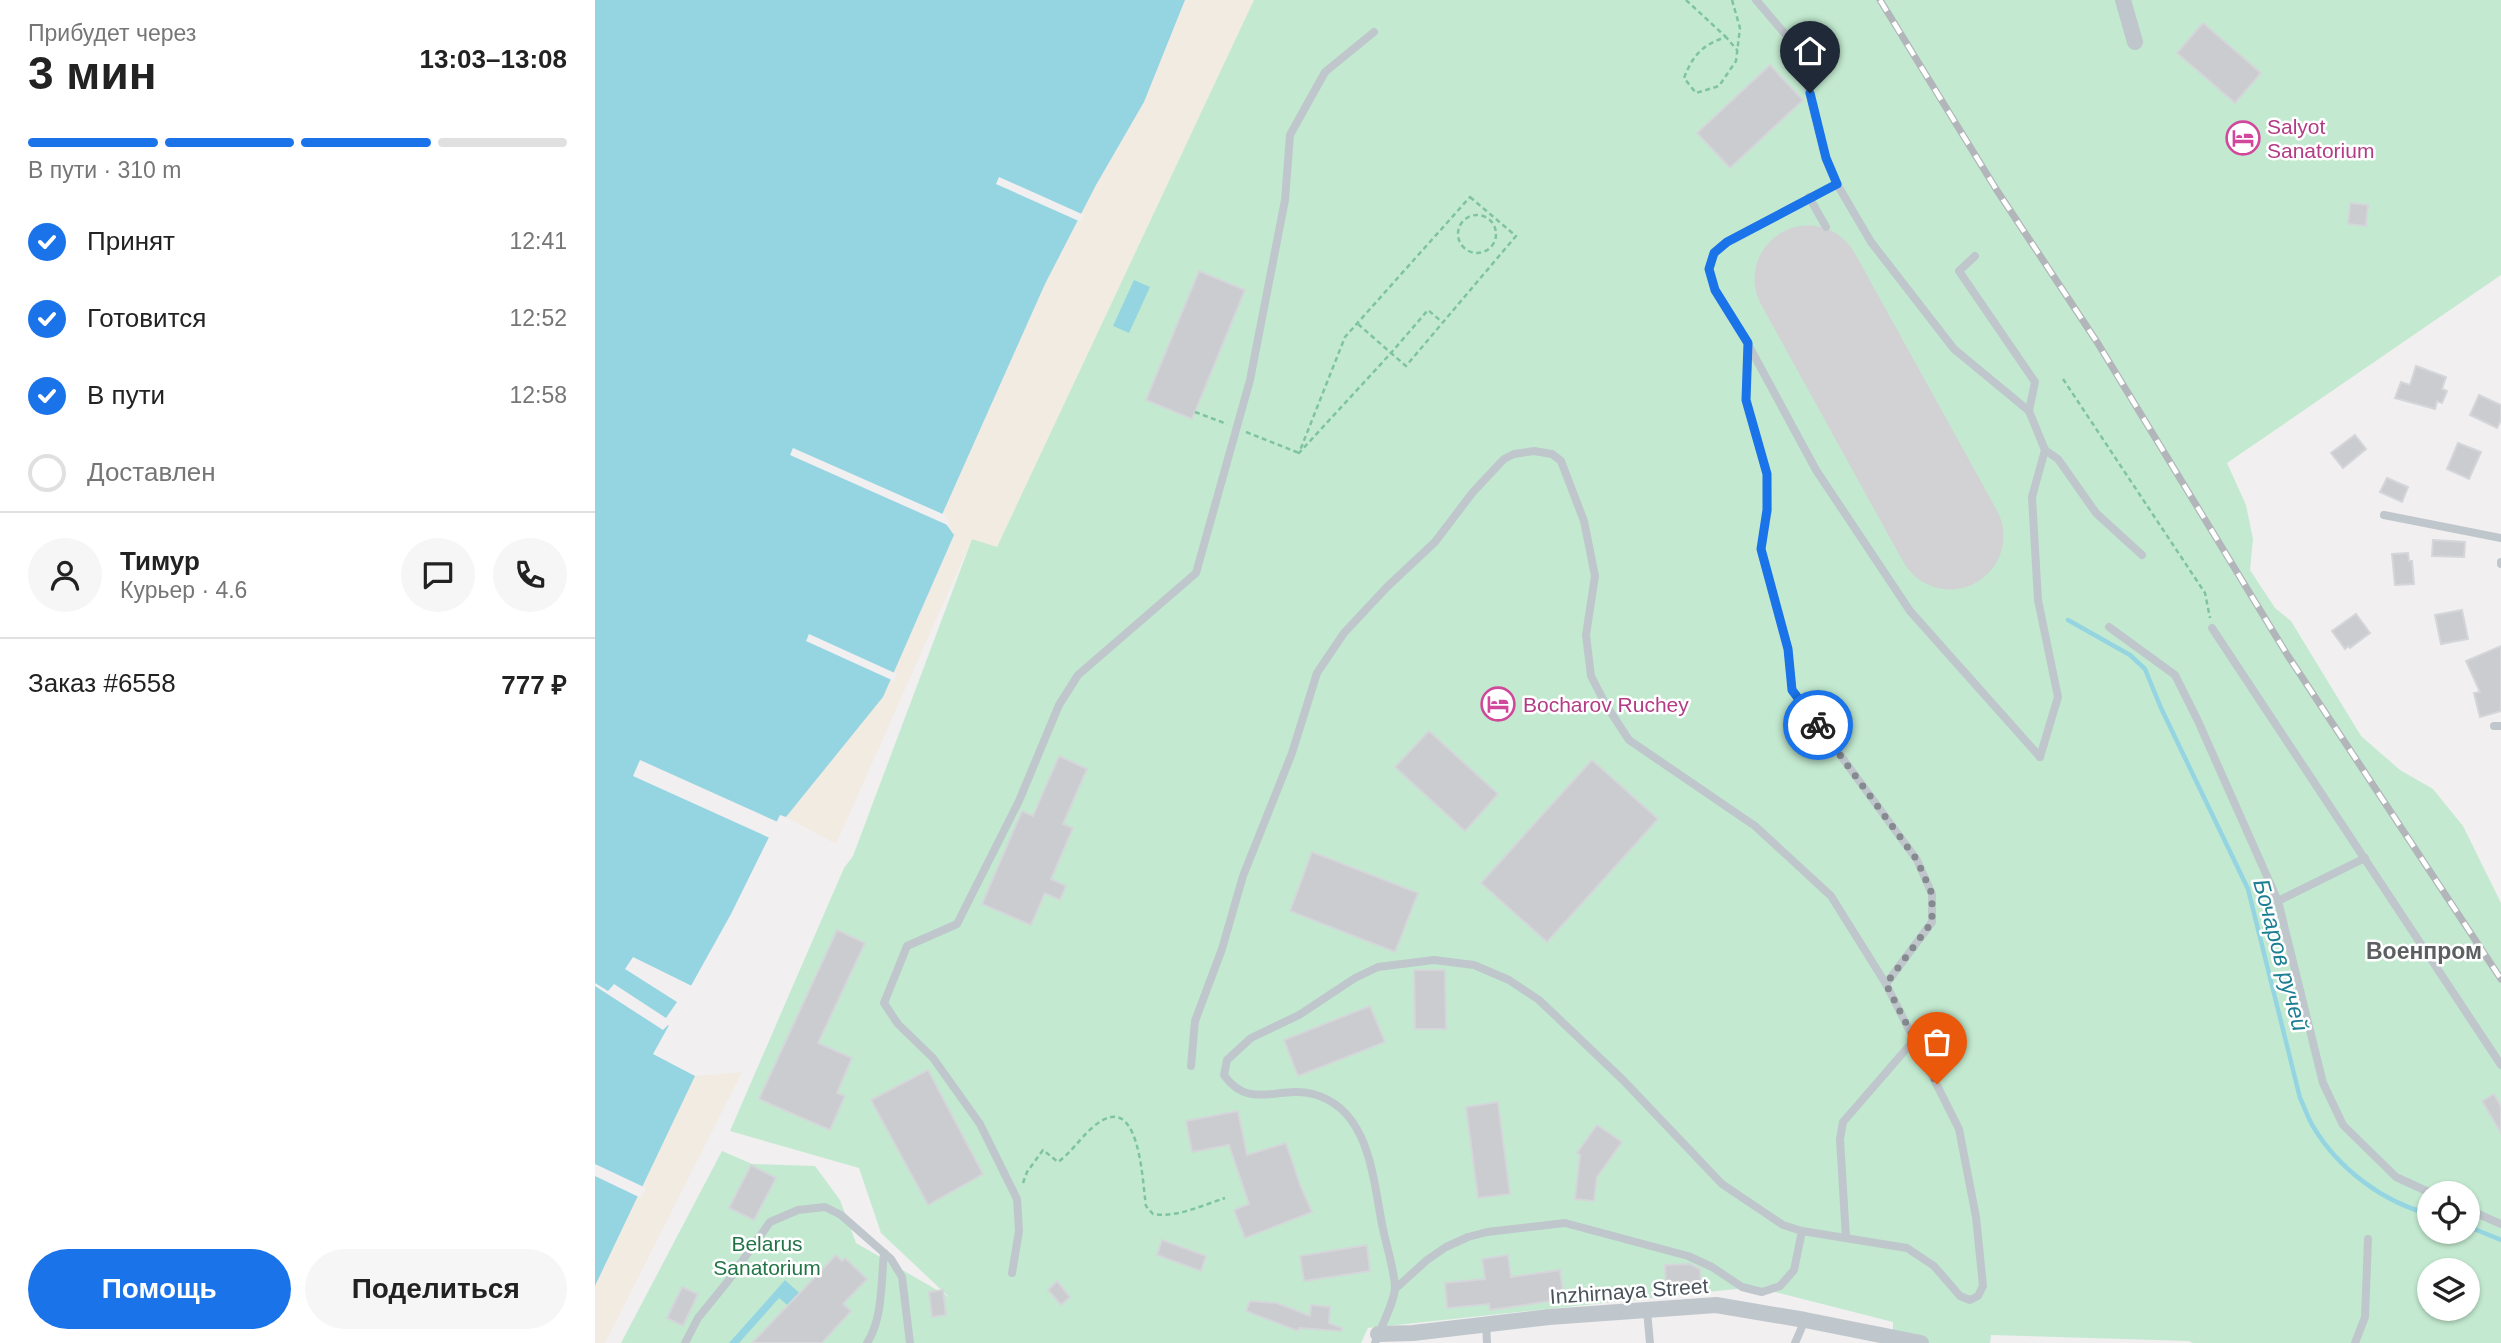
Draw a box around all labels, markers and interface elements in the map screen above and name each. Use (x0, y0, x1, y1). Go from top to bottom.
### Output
text: Прибудет через (28, 20, 196, 46)
pin (1780, 21, 1840, 93)
icon: home (1791, 32, 1829, 70)
text: 13:03–13:08 (420, 44, 567, 74)
text: 3 мин (28, 47, 156, 99)
place label: Salyot Sanatorium (2267, 115, 2374, 162)
hotel icon: Salyot Sanatorium (2224, 119, 2262, 157)
text: В пути · 310 m (28, 157, 181, 183)
icon: check (28, 223, 66, 261)
text: Принят (87, 226, 175, 256)
text: 12:41 (509, 228, 567, 254)
icon: check (28, 300, 66, 338)
text: Готовится (87, 303, 206, 333)
text: 12:52 (509, 305, 567, 331)
icon: check (28, 377, 66, 415)
text: В пути (87, 380, 165, 410)
text: 12:58 (509, 382, 567, 408)
text: Доставлен (87, 457, 216, 487)
button: person (28, 538, 102, 612)
button: chat (401, 538, 475, 612)
button: phone (493, 538, 567, 612)
text: Тимур (120, 546, 200, 576)
text: Курьер · 4.6 (120, 577, 247, 603)
text: Заказ #6558 (28, 668, 176, 698)
text: 777 ₽ (501, 670, 567, 700)
hotel icon: Bocharov Ruchey (1479, 685, 1517, 723)
courier (1783, 690, 1853, 760)
place label: Bocharov Ruchey (1523, 693, 1689, 716)
icon: bike (1799, 706, 1837, 744)
water label: Бочаров ручей (2248, 876, 2314, 1034)
district label: Военпром (2366, 938, 2482, 964)
pin (1907, 1012, 1967, 1084)
icon: bag (1918, 1023, 1956, 1061)
map controls (2417, 1181, 2480, 1321)
button: locate (2417, 1181, 2480, 1244)
park label: Belarus Sanatorium (713, 1232, 821, 1279)
button: Помощь (28, 1249, 291, 1329)
button: Поделиться (305, 1249, 567, 1329)
button: layers (2417, 1258, 2480, 1321)
street label: Inzhirnaya Street (1549, 1274, 1709, 1308)

